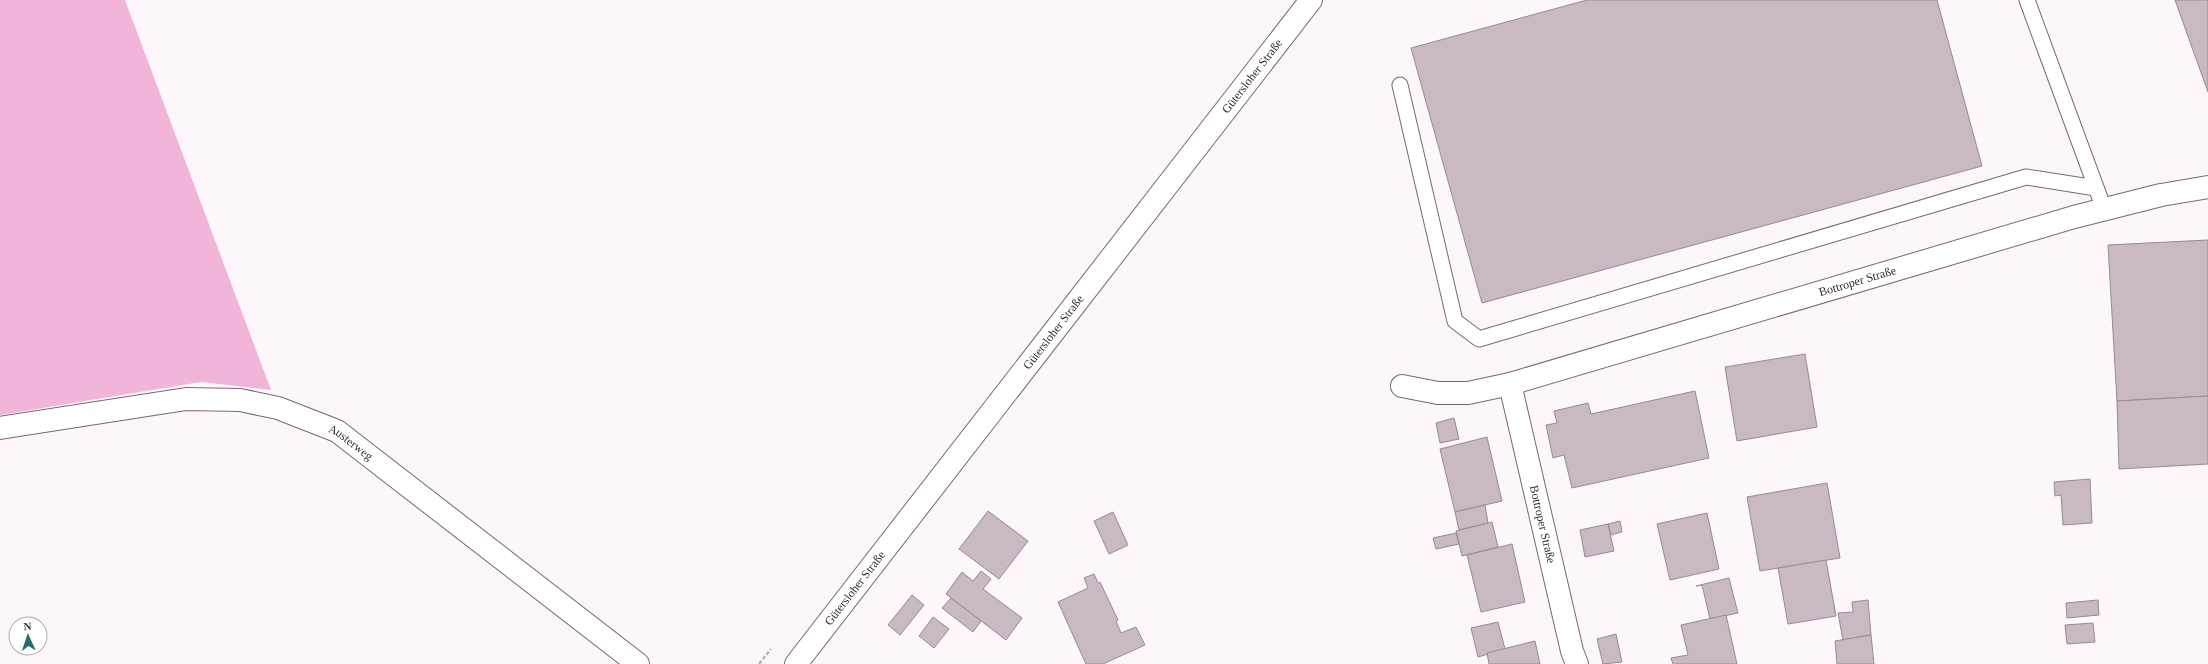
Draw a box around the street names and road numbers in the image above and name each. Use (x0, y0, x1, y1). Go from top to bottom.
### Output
street label: Gütersloher Straße (1219, 36, 1285, 116)
street label: Bottroper Straße (1817, 263, 1898, 299)
street label: Gütersloher Straße (1020, 292, 1087, 372)
street label: Austerweg (327, 421, 376, 463)
street label: Bottroper Straße (1527, 484, 1558, 565)
street label: Gütersloher Straße (822, 548, 888, 628)

